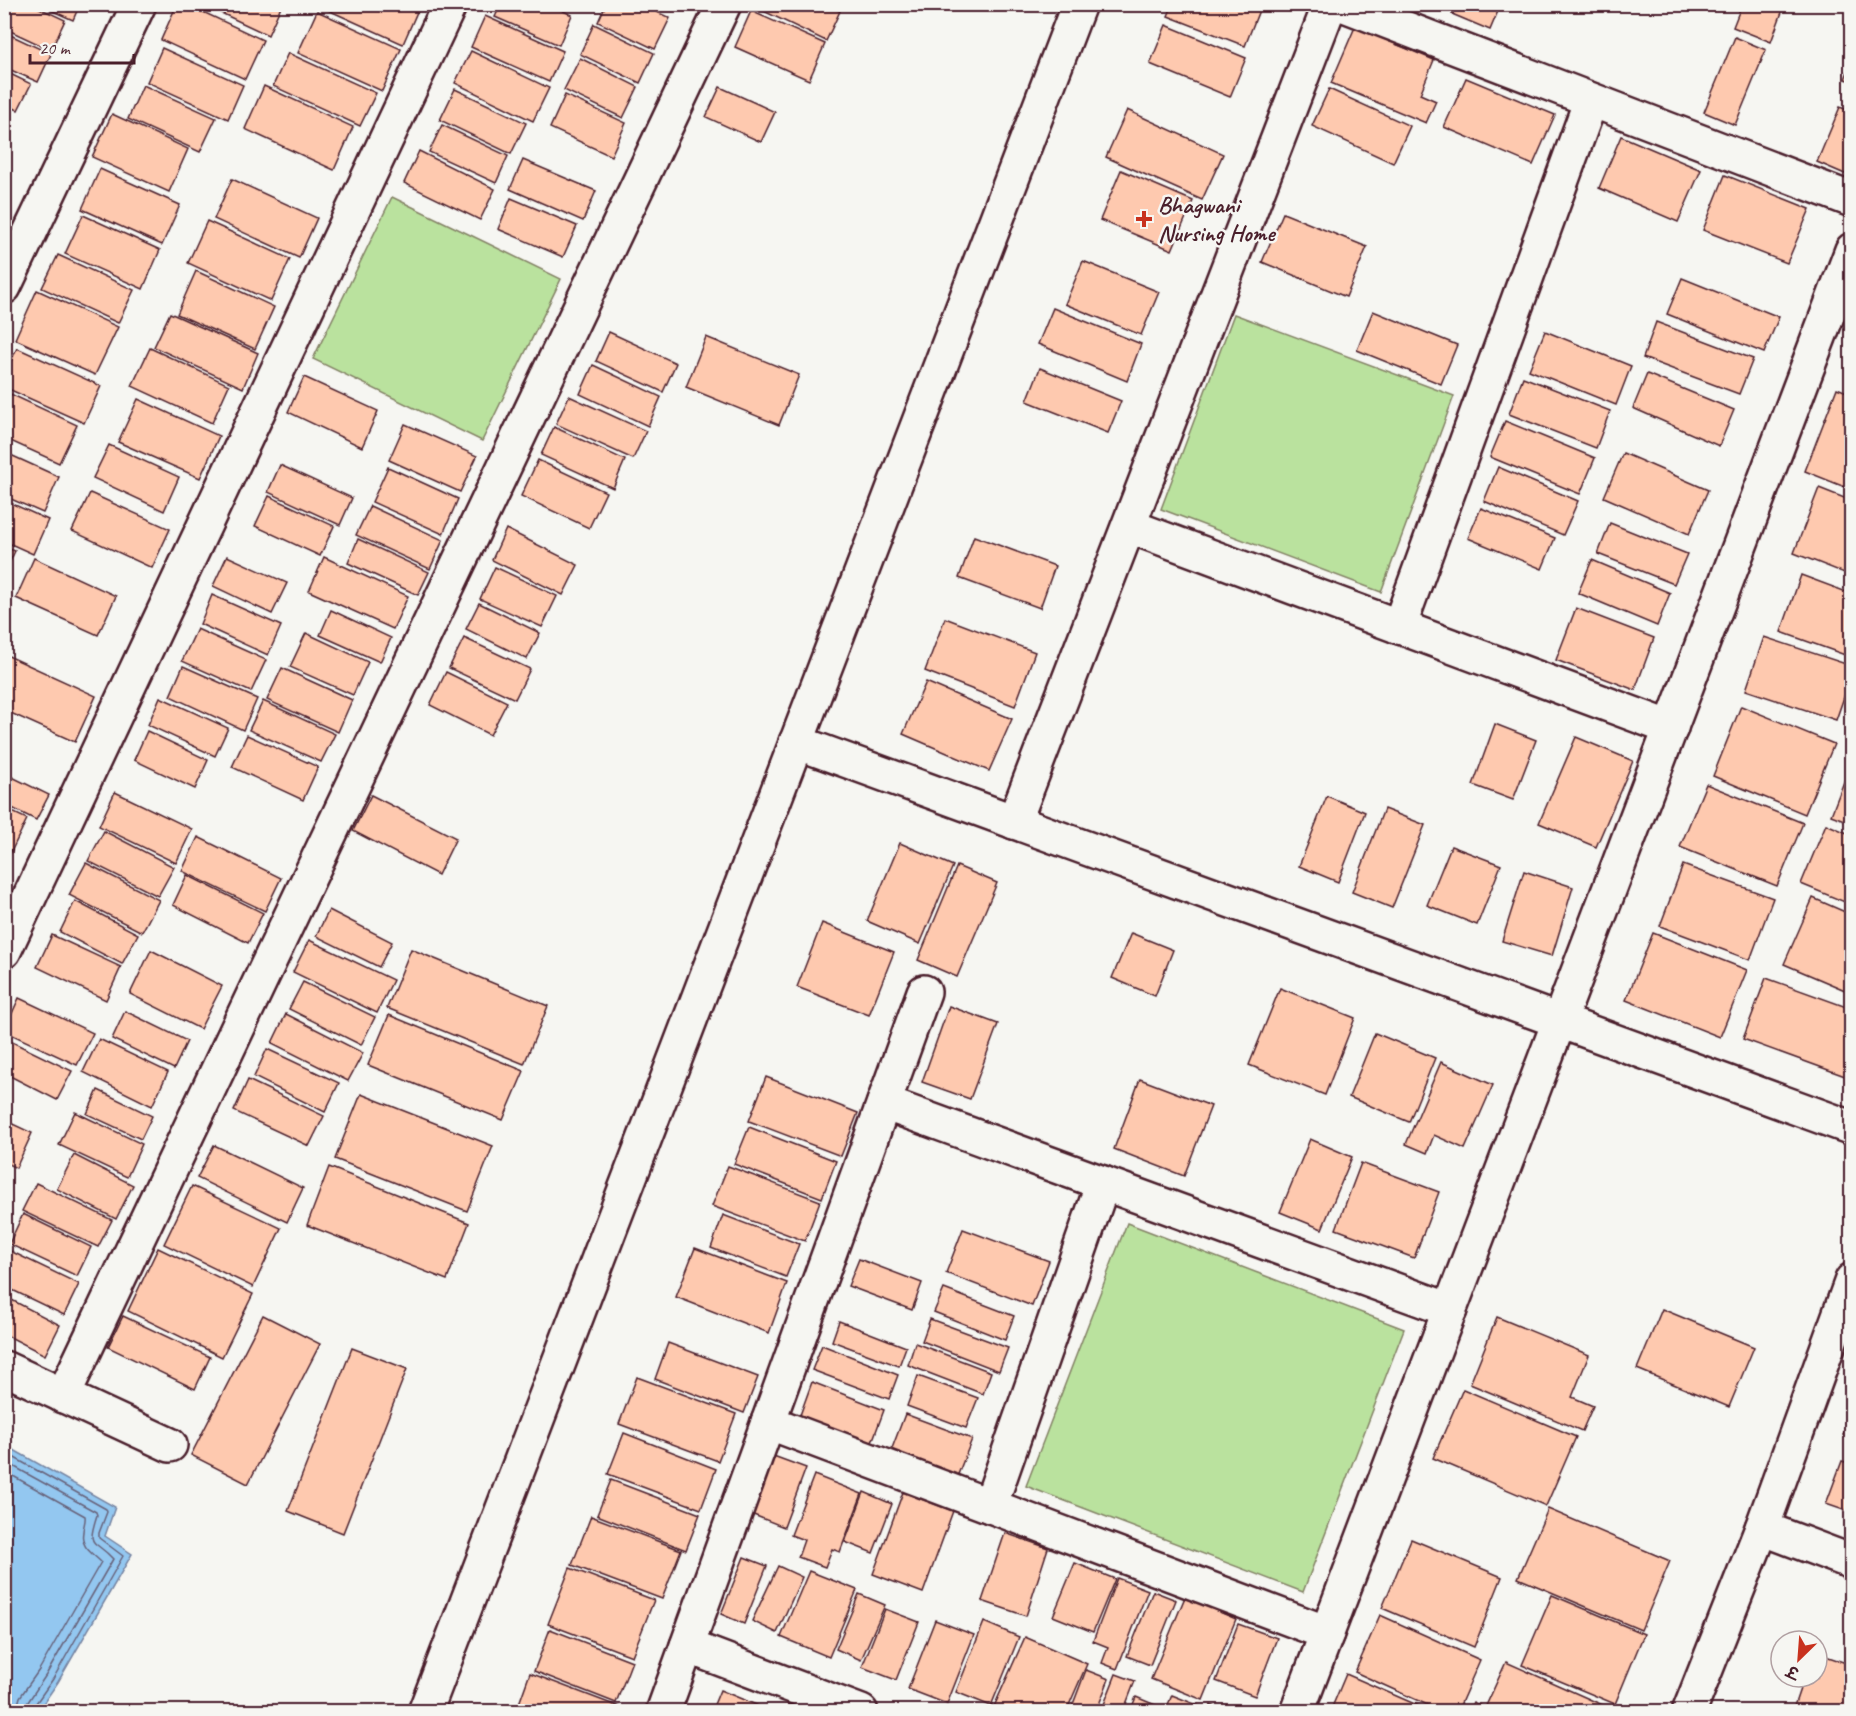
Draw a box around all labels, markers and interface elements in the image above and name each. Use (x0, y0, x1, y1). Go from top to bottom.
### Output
scale bar (30, 27, 134, 65)
text: 20 m (39, 37, 72, 59)
place label: Bhagwani Nursing Home (1158, 190, 1276, 248)
marker: Bhagwani Nursing Home (1135, 210, 1153, 228)
north arrow (1769, 1629, 1829, 1689)
text: उ (1783, 1660, 1804, 1684)

